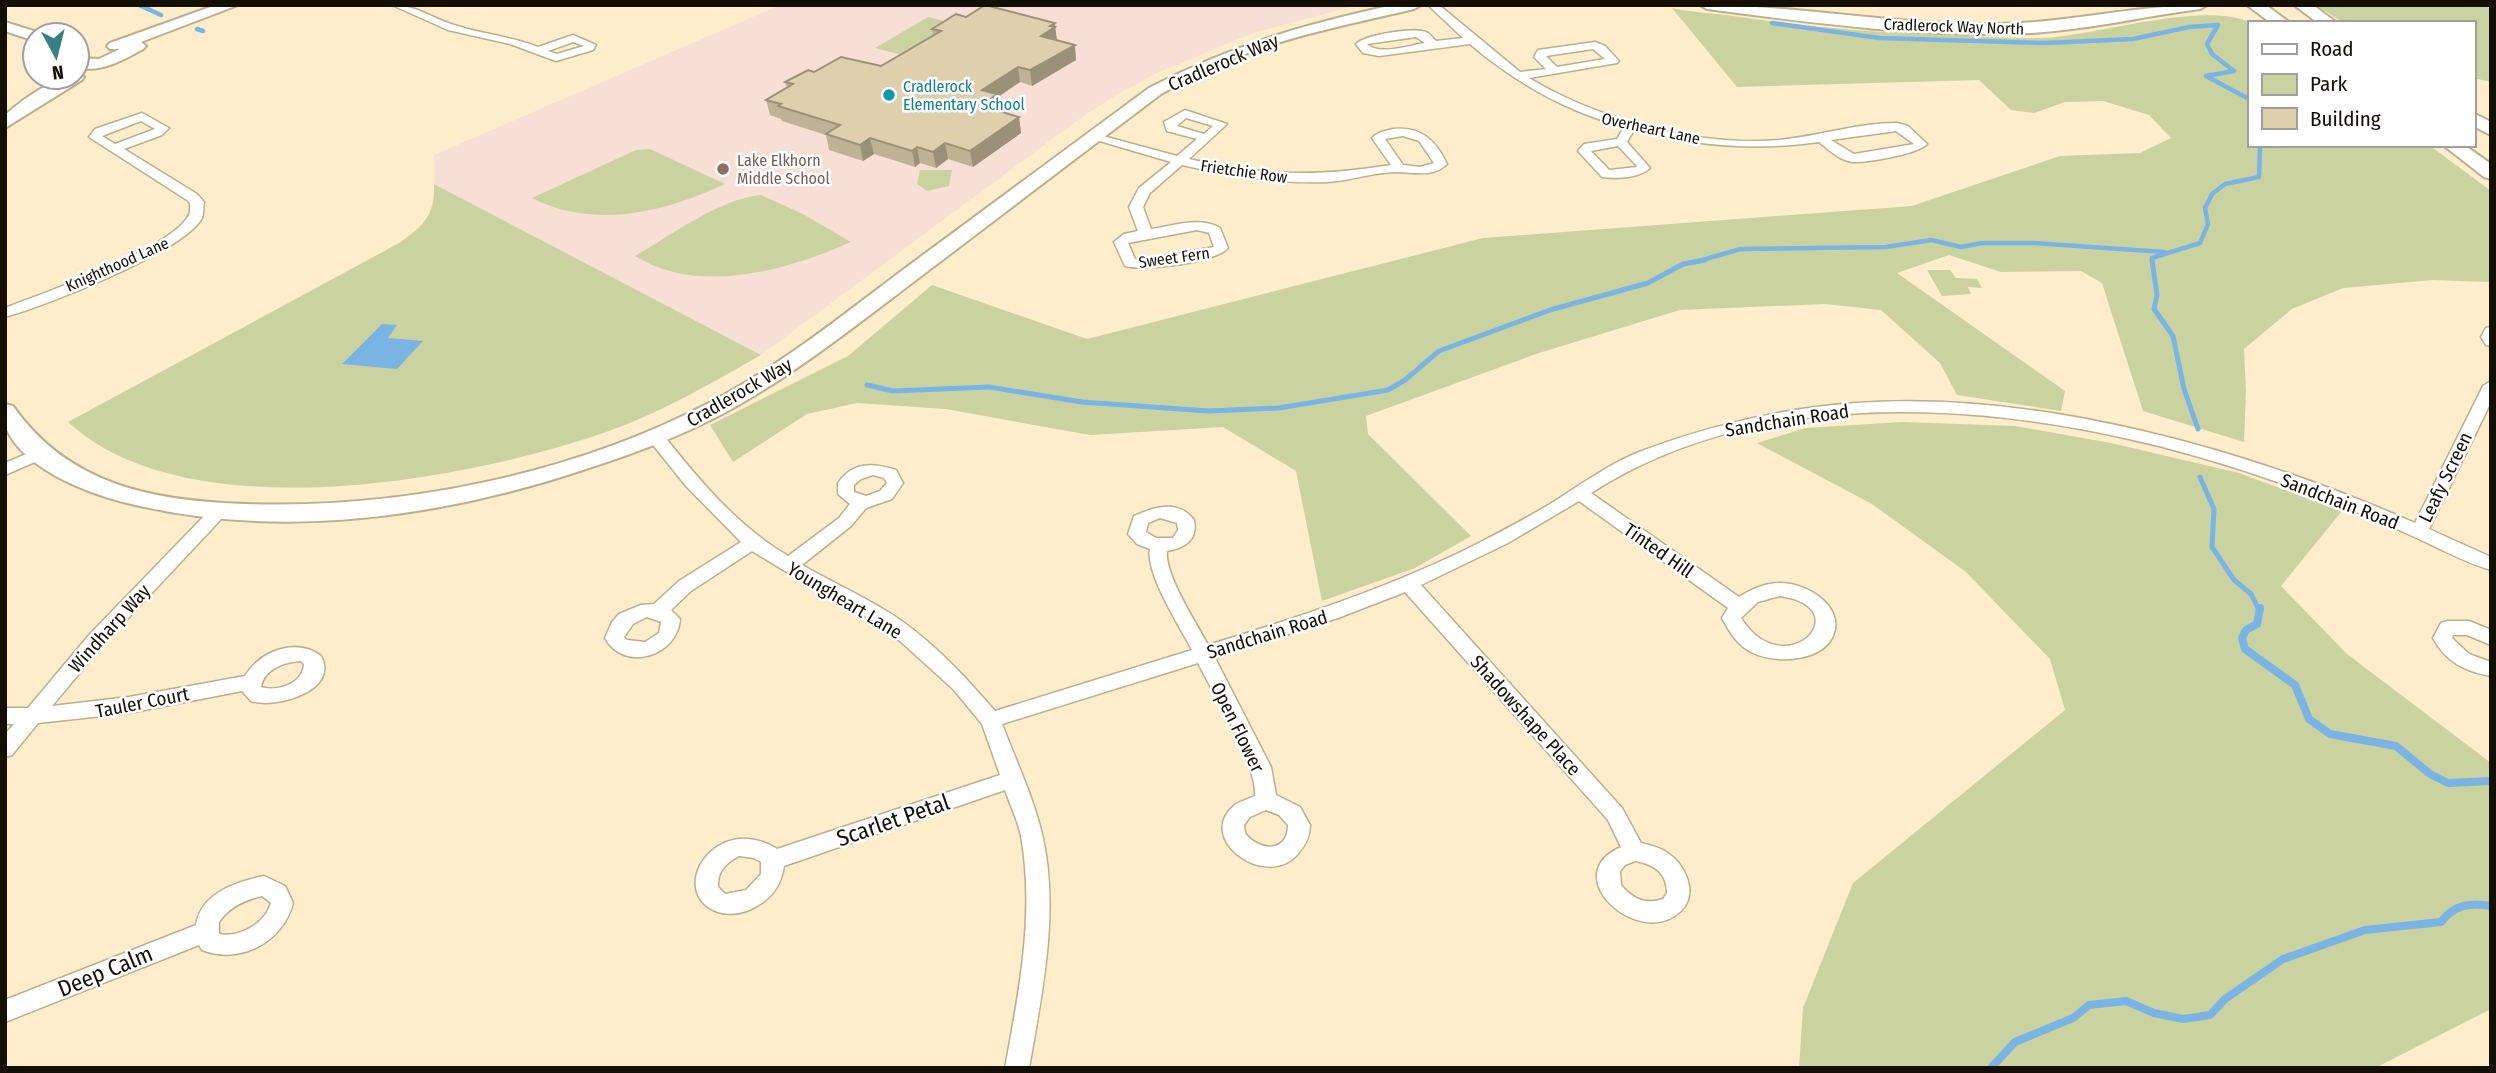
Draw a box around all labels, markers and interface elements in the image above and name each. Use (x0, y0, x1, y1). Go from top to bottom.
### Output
street label: Cradlerock Way North (1883, 15, 2024, 38)
north arrow (21, 21, 91, 91)
legend (2248, 21, 2475, 147)
street label: Cradlerock Way (1164, 29, 1282, 96)
text: Road (2310, 36, 2354, 62)
text: N (51, 60, 65, 84)
text: Park (2310, 71, 2348, 97)
place label: Cradlerock Elementary School (903, 77, 1025, 114)
marker: Cradlerock Elementary School (881, 87, 897, 103)
text: Building (2310, 106, 2381, 132)
street label: Overheart Lane (1600, 109, 1702, 148)
place label: Lake Elkhorn Middle School (737, 151, 830, 188)
street label: Frietchie Row (1199, 156, 1289, 187)
marker: Lake Elkhorn Middle School (715, 161, 731, 177)
street label: Knighthood Lane (63, 233, 172, 296)
street label: Sweet Fern (1137, 243, 1211, 272)
street label: Cradlerock Way (682, 353, 797, 432)
street label: Sandchain Road (1724, 399, 1851, 442)
street label: Leafy Screen (2414, 428, 2477, 526)
street label: Sandchain Road (2277, 468, 2402, 535)
street label: Tinted Hill (1619, 518, 1698, 583)
street label: Youngheart Lane (783, 557, 906, 644)
street label: Windharp Way (64, 579, 155, 677)
street label: Sandchain Road (1204, 605, 1330, 664)
street label: Shadowshape Place (1466, 650, 1586, 780)
street label: Open Flower (1206, 678, 1269, 776)
street label: Tauler Court (93, 682, 191, 723)
street label: Scarlet Petal (833, 788, 953, 852)
street label: Deep Calm (53, 939, 157, 1003)

